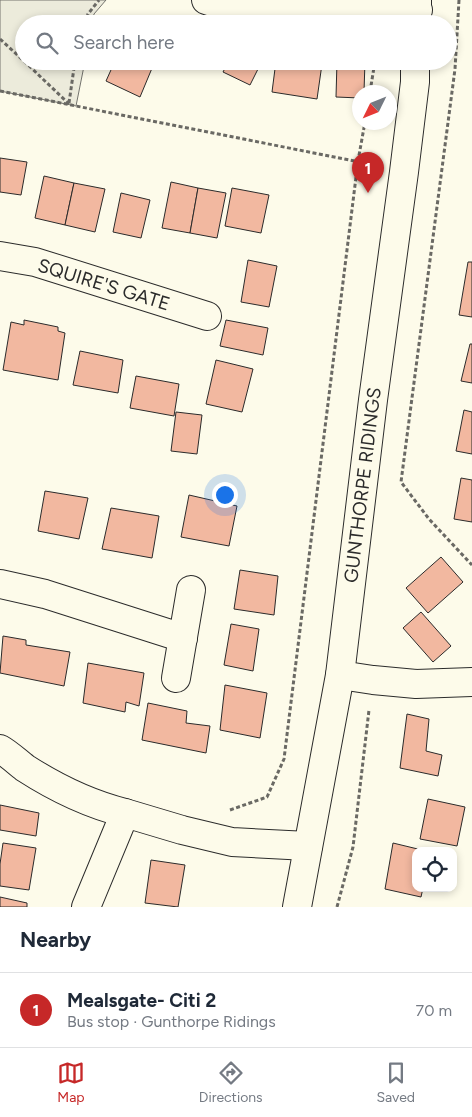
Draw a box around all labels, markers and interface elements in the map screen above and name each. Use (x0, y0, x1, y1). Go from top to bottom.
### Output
search box (15, 15, 457, 70)
icon: search (33, 29, 61, 57)
text: Search here (73, 31, 175, 54)
north arrow (352, 85, 397, 130)
pin: 1 (352, 152, 384, 193)
street label: SQUIRE'S GATE (35, 253, 173, 316)
street label: GUNTHORPE RIDINGS (339, 386, 386, 584)
your location (212, 482, 238, 508)
map controls (412, 847, 457, 892)
button: locate (412, 847, 457, 892)
text: Nearby (20, 927, 91, 952)
text: Mealsgate- Citi 2 (67, 989, 216, 1012)
text: 1 (33, 1001, 39, 1020)
text: 70 m (416, 1001, 452, 1020)
text: Bus stop · Gunthorpe Ridings (67, 1012, 276, 1031)
tab: Map (57, 1059, 85, 1106)
tab: Directions (199, 1059, 263, 1106)
tab: Saved (376, 1059, 415, 1106)

